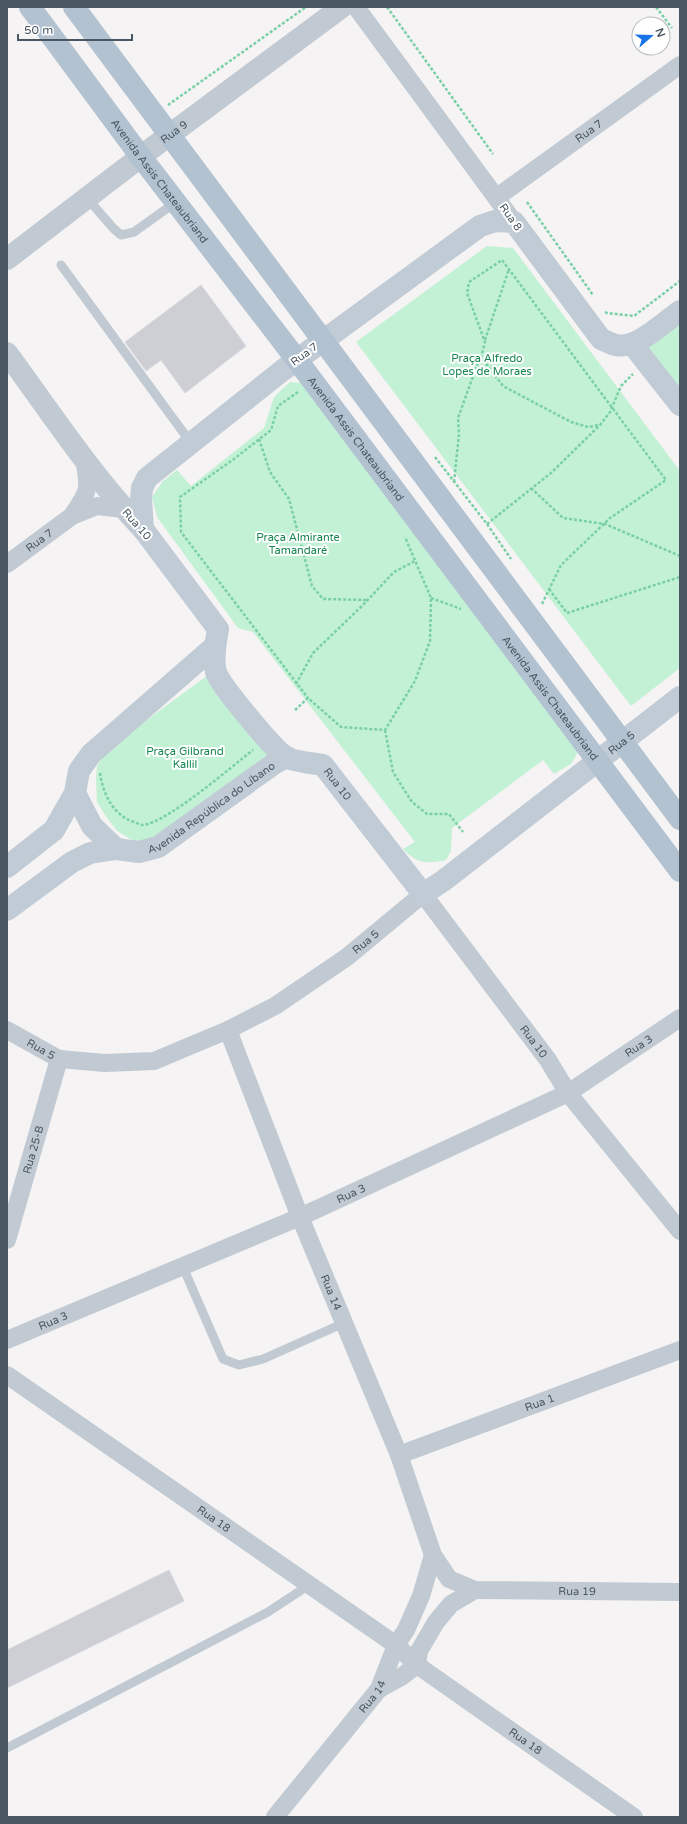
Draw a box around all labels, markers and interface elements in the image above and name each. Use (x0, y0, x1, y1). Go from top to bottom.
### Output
scale bar (18, 16, 132, 42)
north arrow (631, 16, 671, 56)
text: 50 m (24, 23, 53, 37)
text: N (652, 26, 668, 39)
street label: Avenida Assis Chateaubriand (108, 117, 211, 246)
street label: Rua 7 (573, 117, 605, 146)
street label: Rua 9 (158, 118, 190, 146)
street label: Rua 8 (497, 201, 525, 234)
street label: Rua 7 (288, 340, 321, 369)
park label: Praça Alfredo Lopes de Moraes (442, 352, 532, 378)
street label: Avenida Assis Chateaubriand (305, 374, 407, 504)
street label: Rua 10 (119, 506, 154, 543)
street label: Rua 7 (23, 526, 56, 555)
park label: Praça Almirante Tamandaré (256, 531, 340, 557)
street label: Avenida Assis Chateaubriand (499, 633, 601, 763)
street label: Rua 5 (606, 728, 638, 757)
park label: Praça Gilbrand Kallil (146, 745, 224, 771)
street label: Avenida República do Líbano (146, 759, 278, 856)
street label: Rua 10 (321, 765, 354, 803)
street label: Rua 5 (350, 927, 382, 957)
street label: Rua 10 (517, 1023, 550, 1061)
street label: Rua 3 (623, 1032, 655, 1060)
street label: Rua 5 (24, 1036, 57, 1063)
street label: Rua 25-B (20, 1124, 47, 1175)
street label: Rua 3 (335, 1181, 368, 1206)
street label: Rua 14 (318, 1273, 344, 1312)
street label: Rua 3 (37, 1309, 70, 1333)
street label: Rua 1 (523, 1392, 556, 1414)
street label: Rua 18 (195, 1503, 233, 1535)
street label: Rua 19 (558, 1585, 596, 1598)
street label: Rua 14 (356, 1679, 389, 1716)
street label: Rua 18 (506, 1725, 544, 1758)

